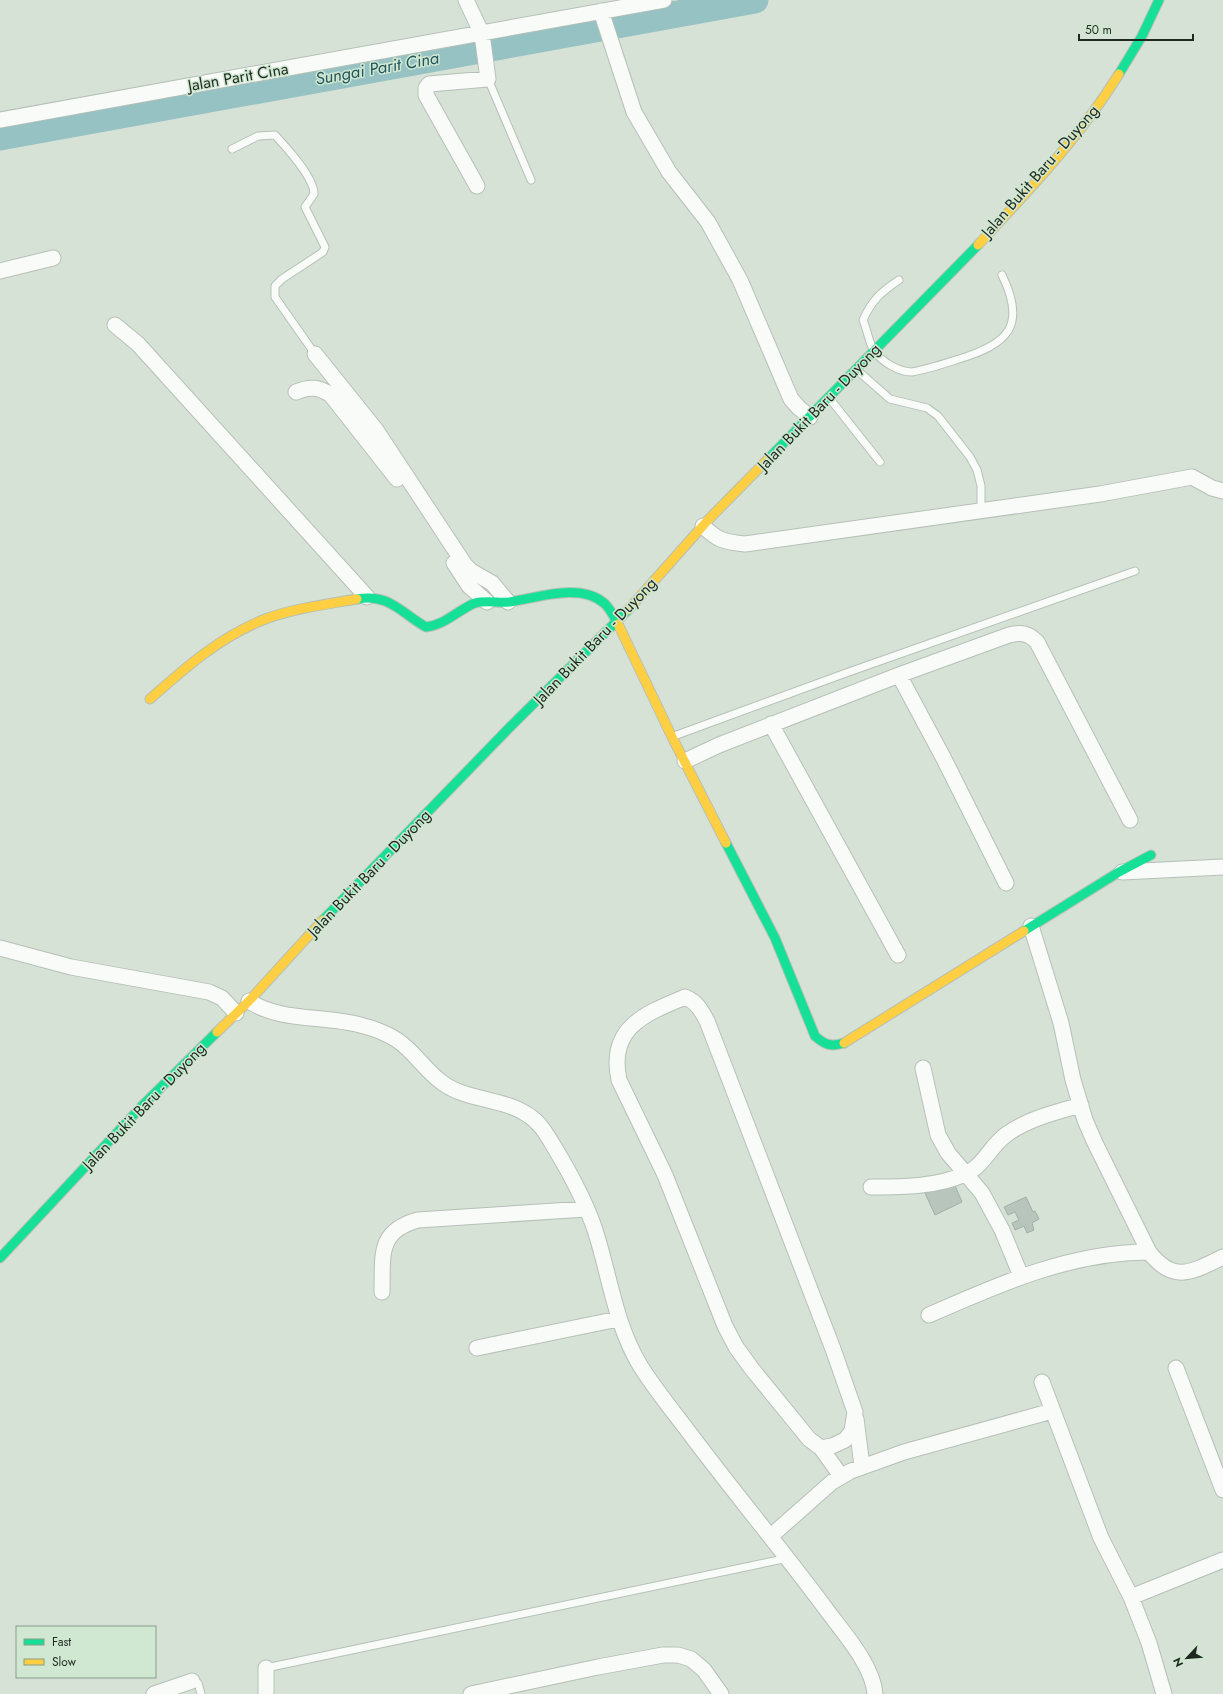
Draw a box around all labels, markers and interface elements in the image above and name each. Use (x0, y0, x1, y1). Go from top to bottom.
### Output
scale bar (1079, 16, 1193, 42)
text: 50 m (1085, 21, 1112, 39)
water label: Sungai Parit Cina (313, 45, 441, 91)
street label: Jalan Parit Cina (184, 57, 290, 97)
street label: Jalan Bukit Baru - Duyong (975, 100, 1104, 244)
street label: Jalan Bukit Baru - Duyong (751, 338, 886, 477)
street label: Jalan Bukit Baru - Duyong (527, 572, 662, 711)
street label: Jalan Bukit Baru - Duyong (301, 804, 436, 943)
street label: Jalan Bukit Baru - Duyong (76, 1037, 211, 1176)
legend (16, 1626, 156, 1678)
text: Fast (52, 1633, 71, 1651)
north arrow (1167, 1638, 1207, 1678)
text: Slow (52, 1653, 77, 1671)
text: N (1169, 1655, 1187, 1670)

